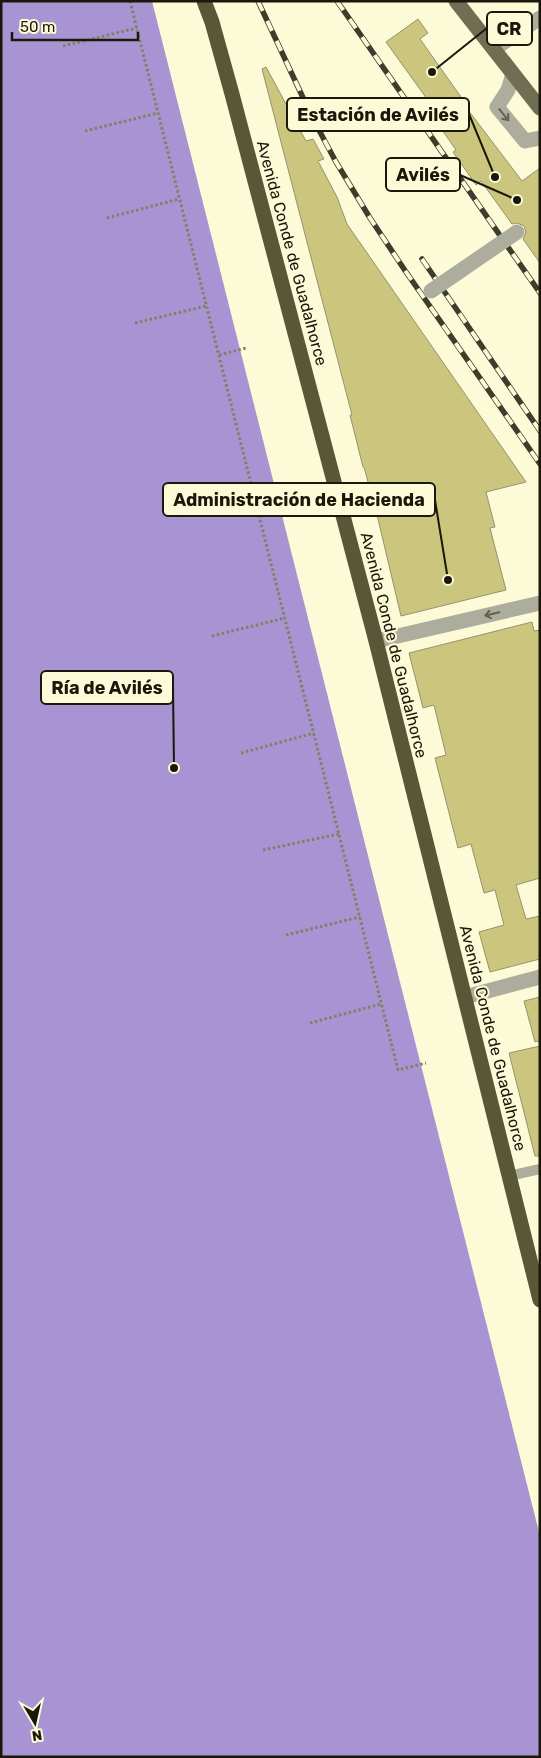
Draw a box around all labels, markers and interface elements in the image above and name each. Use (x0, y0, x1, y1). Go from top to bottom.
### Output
scale bar (12, 10, 139, 42)
callout: CR (487, 12, 532, 45)
text: 50 m (20, 18, 55, 36)
text: CR (496, 18, 522, 40)
callout: Estación de Avilés (287, 98, 469, 131)
text: Estación de Avilés (297, 104, 459, 126)
one-way arrow (499, 108, 510, 121)
street label: Avenida Conde de Guadalhorce (253, 138, 331, 368)
callout: Avilés (386, 158, 460, 191)
text: Avilés (396, 164, 450, 186)
callout: Administración de Hacienda (163, 483, 435, 516)
text: Administración de Hacienda (173, 489, 425, 511)
street label: Avenida Conde de Guadalhorce (357, 530, 431, 760)
one-way arrow (485, 610, 501, 619)
callout: Ría de Avilés (41, 671, 173, 704)
text: Ría de Avilés (51, 677, 163, 699)
street label: Avenida Conde de Guadalhorce (456, 923, 530, 1153)
north arrow (10, 1698, 60, 1748)
text: N (31, 1726, 43, 1745)

